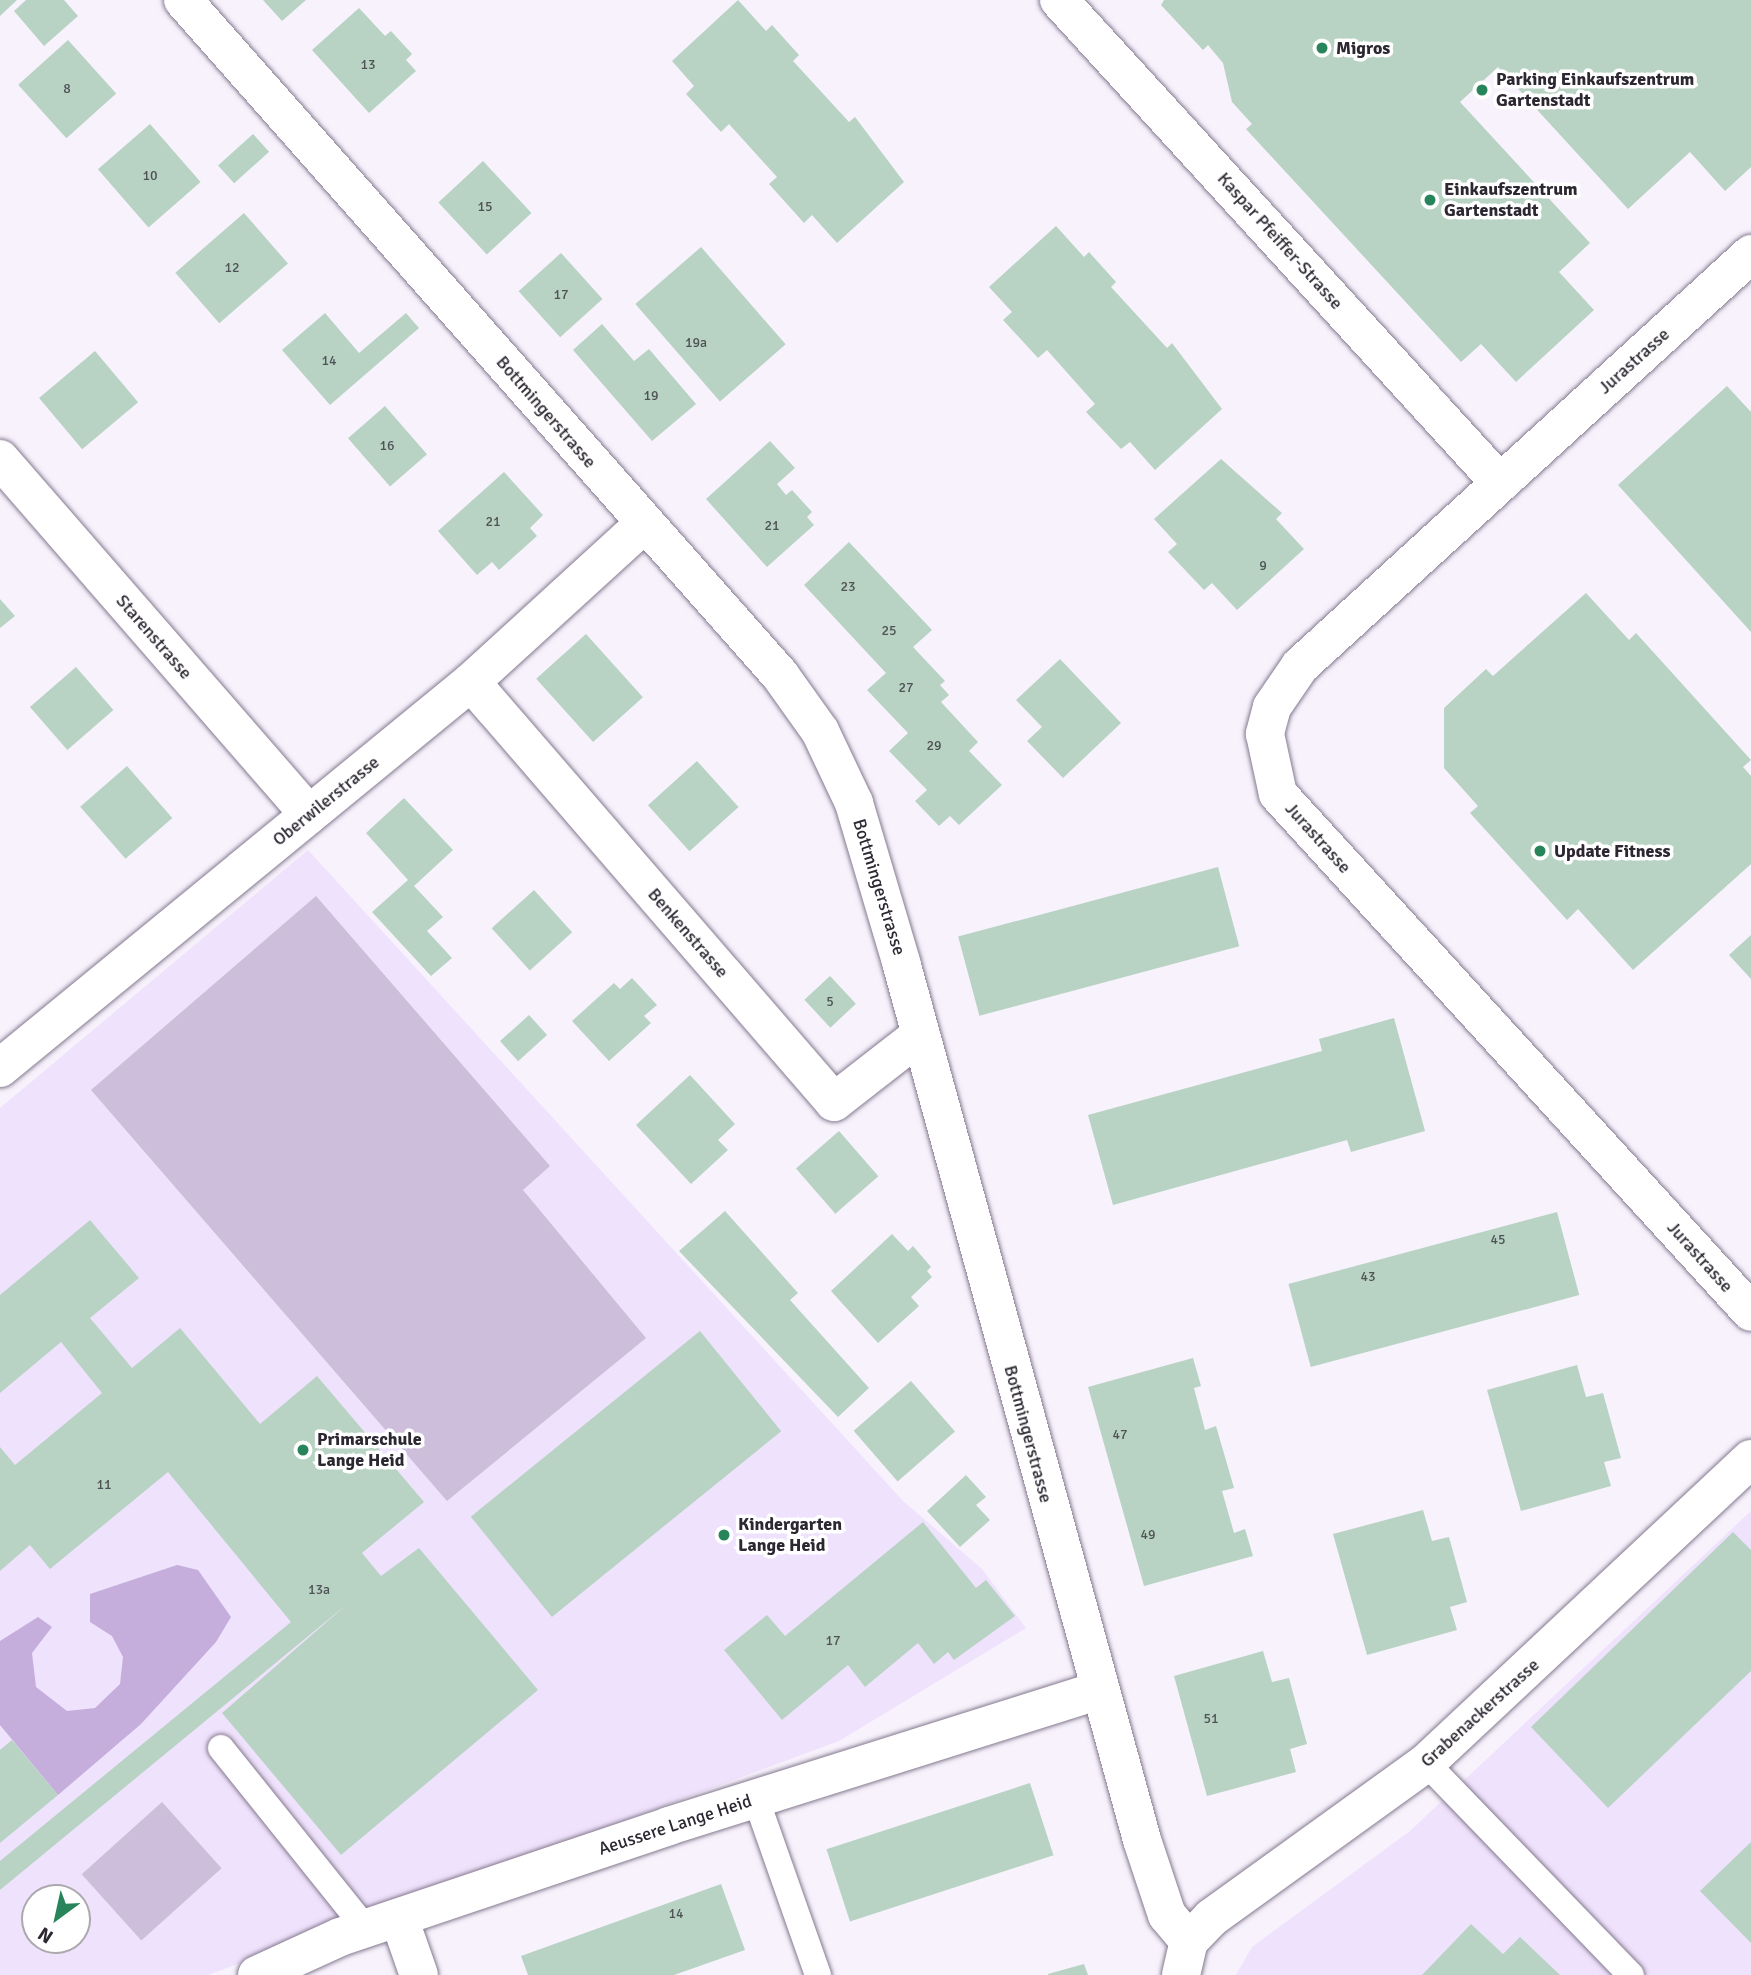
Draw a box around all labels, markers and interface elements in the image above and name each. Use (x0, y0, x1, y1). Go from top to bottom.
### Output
place label: Migros (1336, 37, 1390, 59)
marker: Migros (1314, 40, 1330, 56)
house number: 13 (360, 57, 376, 73)
place label: Parking Einkaufszentrum Gartenstadt (1496, 69, 1694, 112)
house number: 8 (63, 81, 71, 97)
marker: Parking Einkaufszentrum Gartenstadt (1474, 82, 1490, 98)
house number: 10 (142, 168, 158, 184)
street label: Kaspar Pfeiffer-Strasse (1213, 168, 1347, 314)
place label: Einkaufszentrum Gartenstadt (1444, 179, 1578, 222)
marker: Einkaufszentrum Gartenstadt (1422, 192, 1438, 208)
house number: 15 (477, 199, 493, 215)
house number: 12 (224, 260, 240, 276)
house number: 17 (553, 287, 569, 303)
street label: Jurastrasse (1594, 324, 1674, 398)
house number: 19a (685, 335, 707, 351)
street label: Bottmingerstrasse (491, 352, 601, 472)
house number: 14 (321, 353, 337, 369)
house number: 19 (643, 388, 659, 404)
house number: 16 (379, 438, 395, 454)
house number: 21 (485, 514, 501, 530)
house number: 21 (764, 518, 780, 534)
house number: 9 (1259, 558, 1267, 574)
house number: 23 (840, 579, 856, 595)
street label: Starenstrasse (111, 590, 197, 684)
house number: 25 (881, 623, 897, 639)
house number: 27 (898, 680, 914, 696)
house number: 29 (926, 738, 942, 754)
street label: Oberwilerstrasse (268, 751, 384, 851)
street label: Jurastrasse (1281, 798, 1355, 878)
street label: Bottmingerstrasse (848, 816, 910, 958)
place label: Update Fitness (1554, 840, 1670, 862)
marker: Update Fitness (1532, 843, 1548, 859)
street label: Benkenstrasse (643, 884, 733, 982)
house number: 5 (826, 994, 834, 1010)
street label: Jurastrasse (1663, 1217, 1737, 1297)
house number: 45 (1490, 1232, 1506, 1248)
house number: 43 (1360, 1269, 1376, 1285)
street label: Bottmingerstrasse (999, 1363, 1057, 1505)
house number: 47 (1112, 1427, 1128, 1443)
place label: Primarschule Lange Heid (317, 1429, 422, 1472)
marker: Primarschule Lange Heid (295, 1442, 311, 1458)
house number: 11 (96, 1477, 112, 1493)
place label: Kindergarten Lange Heid (738, 1514, 842, 1556)
marker: Kindergarten Lange Heid (716, 1527, 732, 1543)
house number: 49 (1140, 1527, 1156, 1543)
house number: 13a (308, 1582, 330, 1598)
house number: 17 (825, 1633, 841, 1649)
street label: Grabenackerstrasse (1416, 1654, 1544, 1772)
house number: 51 (1203, 1711, 1219, 1727)
street label: Aeussere Lange Heid (596, 1790, 754, 1860)
north arrow (21, 1884, 91, 1954)
house number: 14 (668, 1906, 684, 1922)
text: N (34, 1921, 58, 1949)

